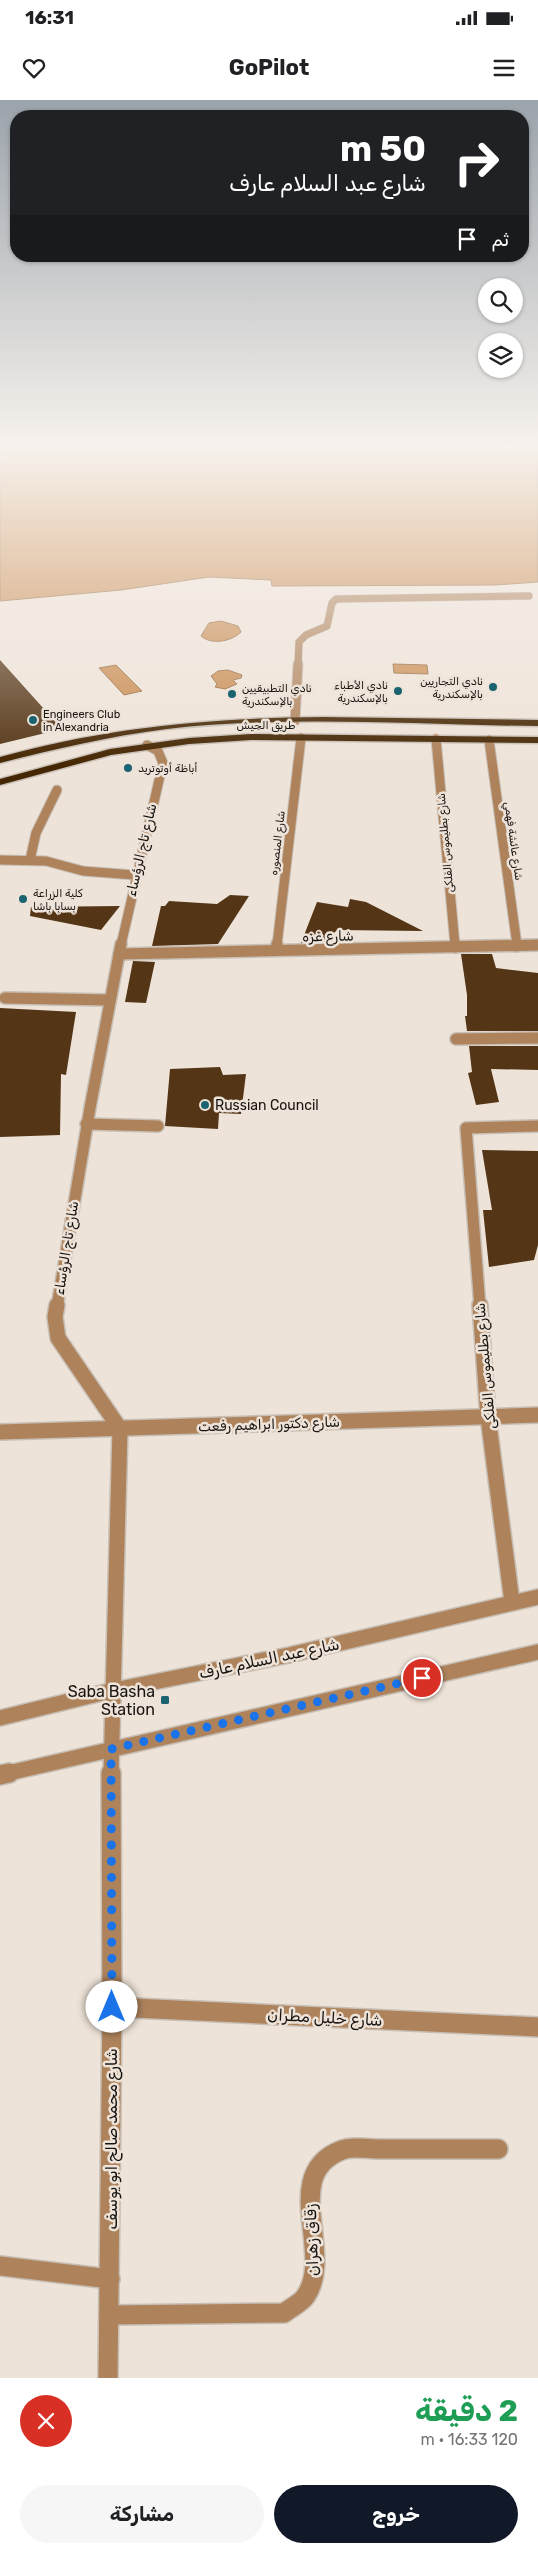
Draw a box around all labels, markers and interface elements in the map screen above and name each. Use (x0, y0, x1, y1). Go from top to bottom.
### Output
text: 16:31 (25, 6, 74, 29)
icon: heart (20, 54, 48, 82)
text: GoPilot (229, 54, 309, 81)
icon: menu (490, 54, 518, 82)
text: 50 m (340, 128, 426, 170)
icon: right (444, 130, 509, 195)
text: شارع عبد السلام عارف (229, 170, 426, 197)
icon: arrive (453, 225, 481, 253)
text: ثم (491, 228, 509, 251)
map controls (478, 278, 523, 378)
button: search (478, 278, 523, 323)
button: layers (478, 333, 523, 378)
place label: نادي التجاريين بالإسكندرية (420, 675, 483, 701)
place label: نادي الأطباء بالإسكندرية (334, 679, 388, 705)
marker: نادي التجاريين بالإسكندرية (487, 681, 499, 693)
place label: نادي التطبيقيين بالإسكندرية (242, 682, 312, 708)
marker: نادي الأطباء بالإسكندرية (392, 685, 404, 697)
marker: نادي التطبيقيين بالإسكندرية (226, 688, 238, 700)
place label: Engineers Club in Alexandria (43, 708, 120, 734)
marker: Engineers Club in Alexandria (27, 714, 39, 726)
street label: طريق الجيش (237, 719, 296, 733)
marker: أباظة أوتوتريد (122, 762, 134, 774)
place label: أباظة أوتوتريد (138, 762, 198, 776)
street label: شارع بطليموس الفلكى (435, 793, 458, 893)
street label: شارع عائشة فهمي (500, 801, 525, 882)
street label: شارع تاج الرؤساء (123, 802, 162, 899)
street label: شارع المنصوره (267, 810, 290, 876)
place label: كلية الزراعة بسابا باشا (33, 887, 83, 913)
marker: كلية الزراعة بسابا باشا (17, 893, 29, 905)
street label: شارع غزه (302, 928, 354, 947)
place label: Russian Council (215, 1097, 319, 1114)
marker: Russian Council (199, 1099, 211, 1111)
street label: شارع تاج الرؤساء (51, 1200, 84, 1297)
street label: شارع بطليموس الفلكى (472, 1302, 501, 1430)
street label: شارع دكتور ابراهيم رفعت (198, 1414, 340, 1437)
street label: شارع عبد السلام عارف (197, 1634, 342, 1685)
pin (401, 1657, 443, 1699)
icon: arrive (408, 1664, 436, 1692)
place label: Saba Basha Station (68, 1682, 155, 1719)
marker: Saba Basha Station (159, 1694, 171, 1706)
position arrow (85, 1980, 137, 2032)
street label: شارع خليل مطران (267, 2005, 383, 2032)
street label: شارع محمد صالح ابو يوسف (102, 2048, 123, 2230)
street label: زقاق زهران (301, 2203, 323, 2276)
text: 2 دقيقة (415, 2393, 518, 2429)
button: close (20, 2395, 72, 2447)
text: 120 m · 16:33 (421, 2430, 518, 2449)
button: مشاركة (20, 2485, 264, 2543)
button: خروج (274, 2485, 518, 2543)

